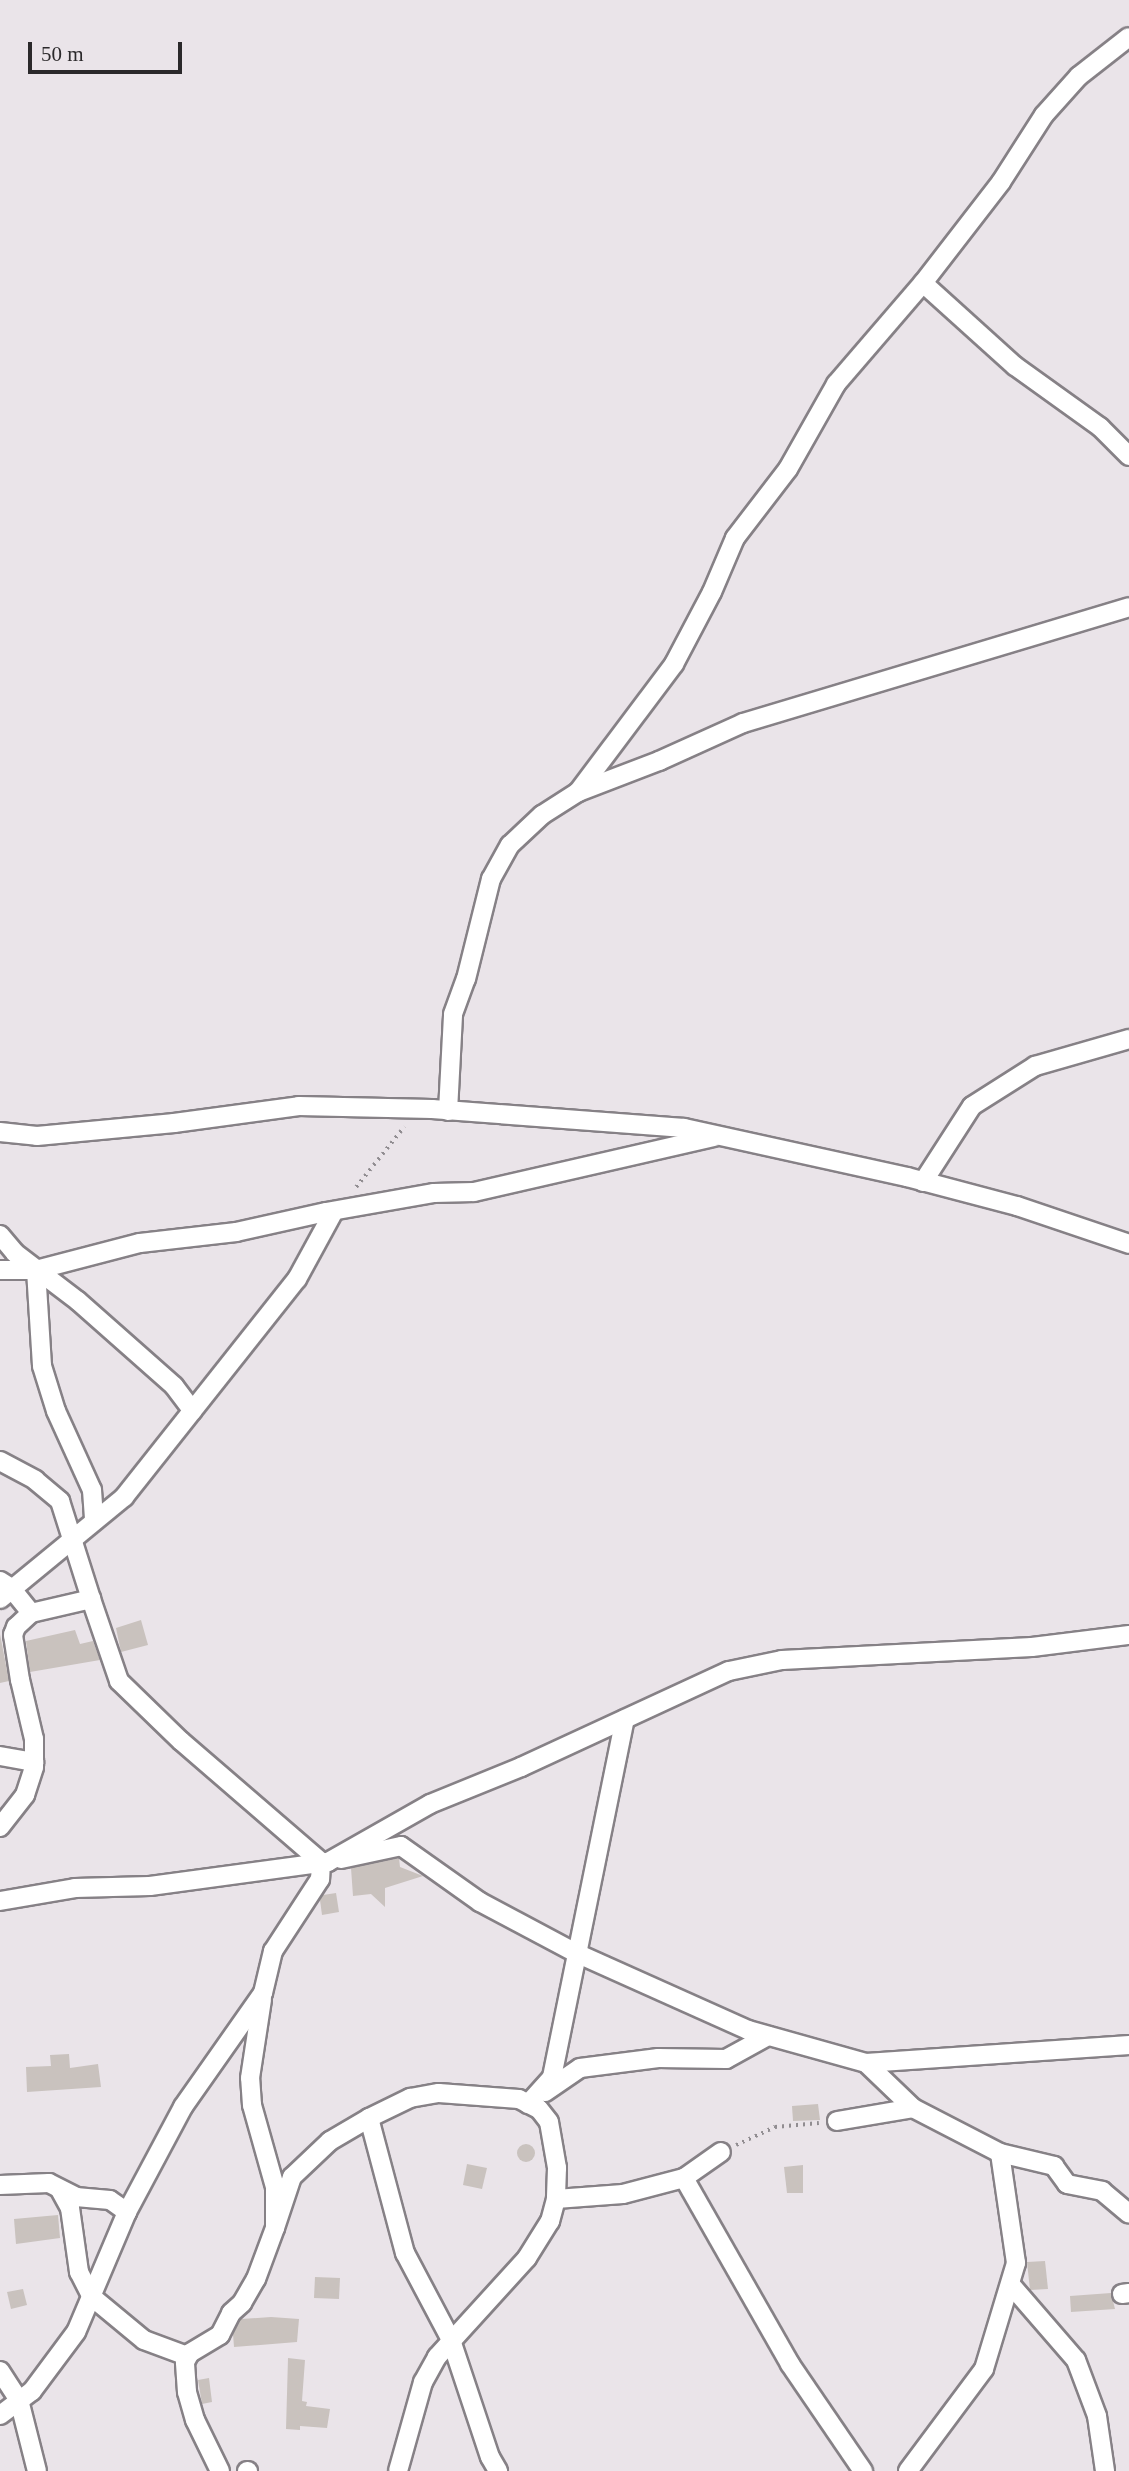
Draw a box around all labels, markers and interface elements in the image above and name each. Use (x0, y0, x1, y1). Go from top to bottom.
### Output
scale bar (32, 28, 186, 72)
text: 50 m (41, 42, 84, 66)

